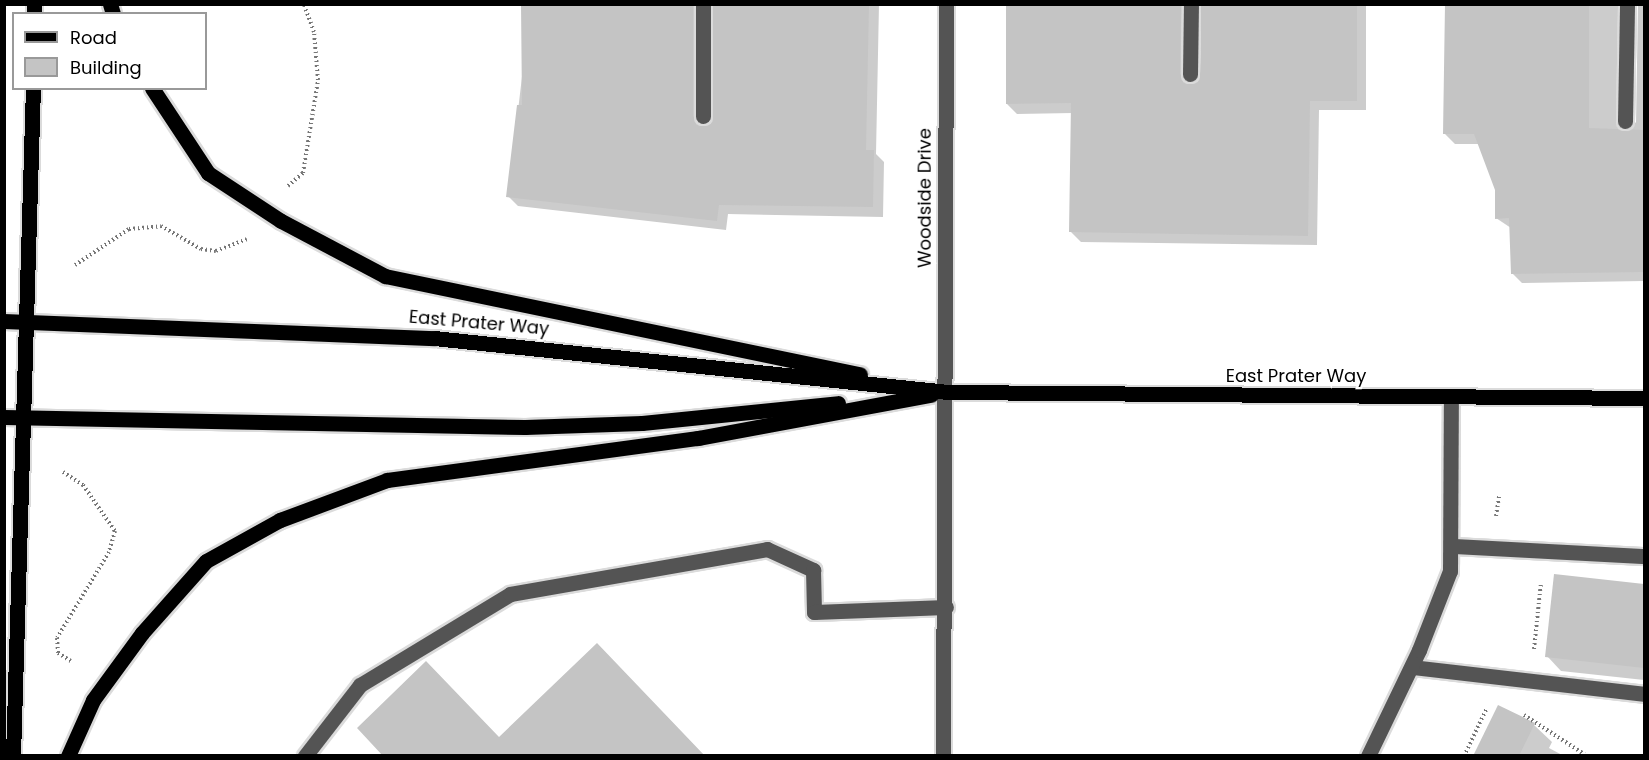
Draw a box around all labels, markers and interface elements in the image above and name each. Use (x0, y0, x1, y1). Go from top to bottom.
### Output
legend (12, 12, 207, 90)
text: Road (70, 25, 117, 50)
text: Building (70, 55, 142, 80)
street label: Woodside Drive (914, 128, 936, 268)
street label: East Prater Way (408, 306, 550, 340)
street label: East Prater Way (1226, 365, 1366, 387)

